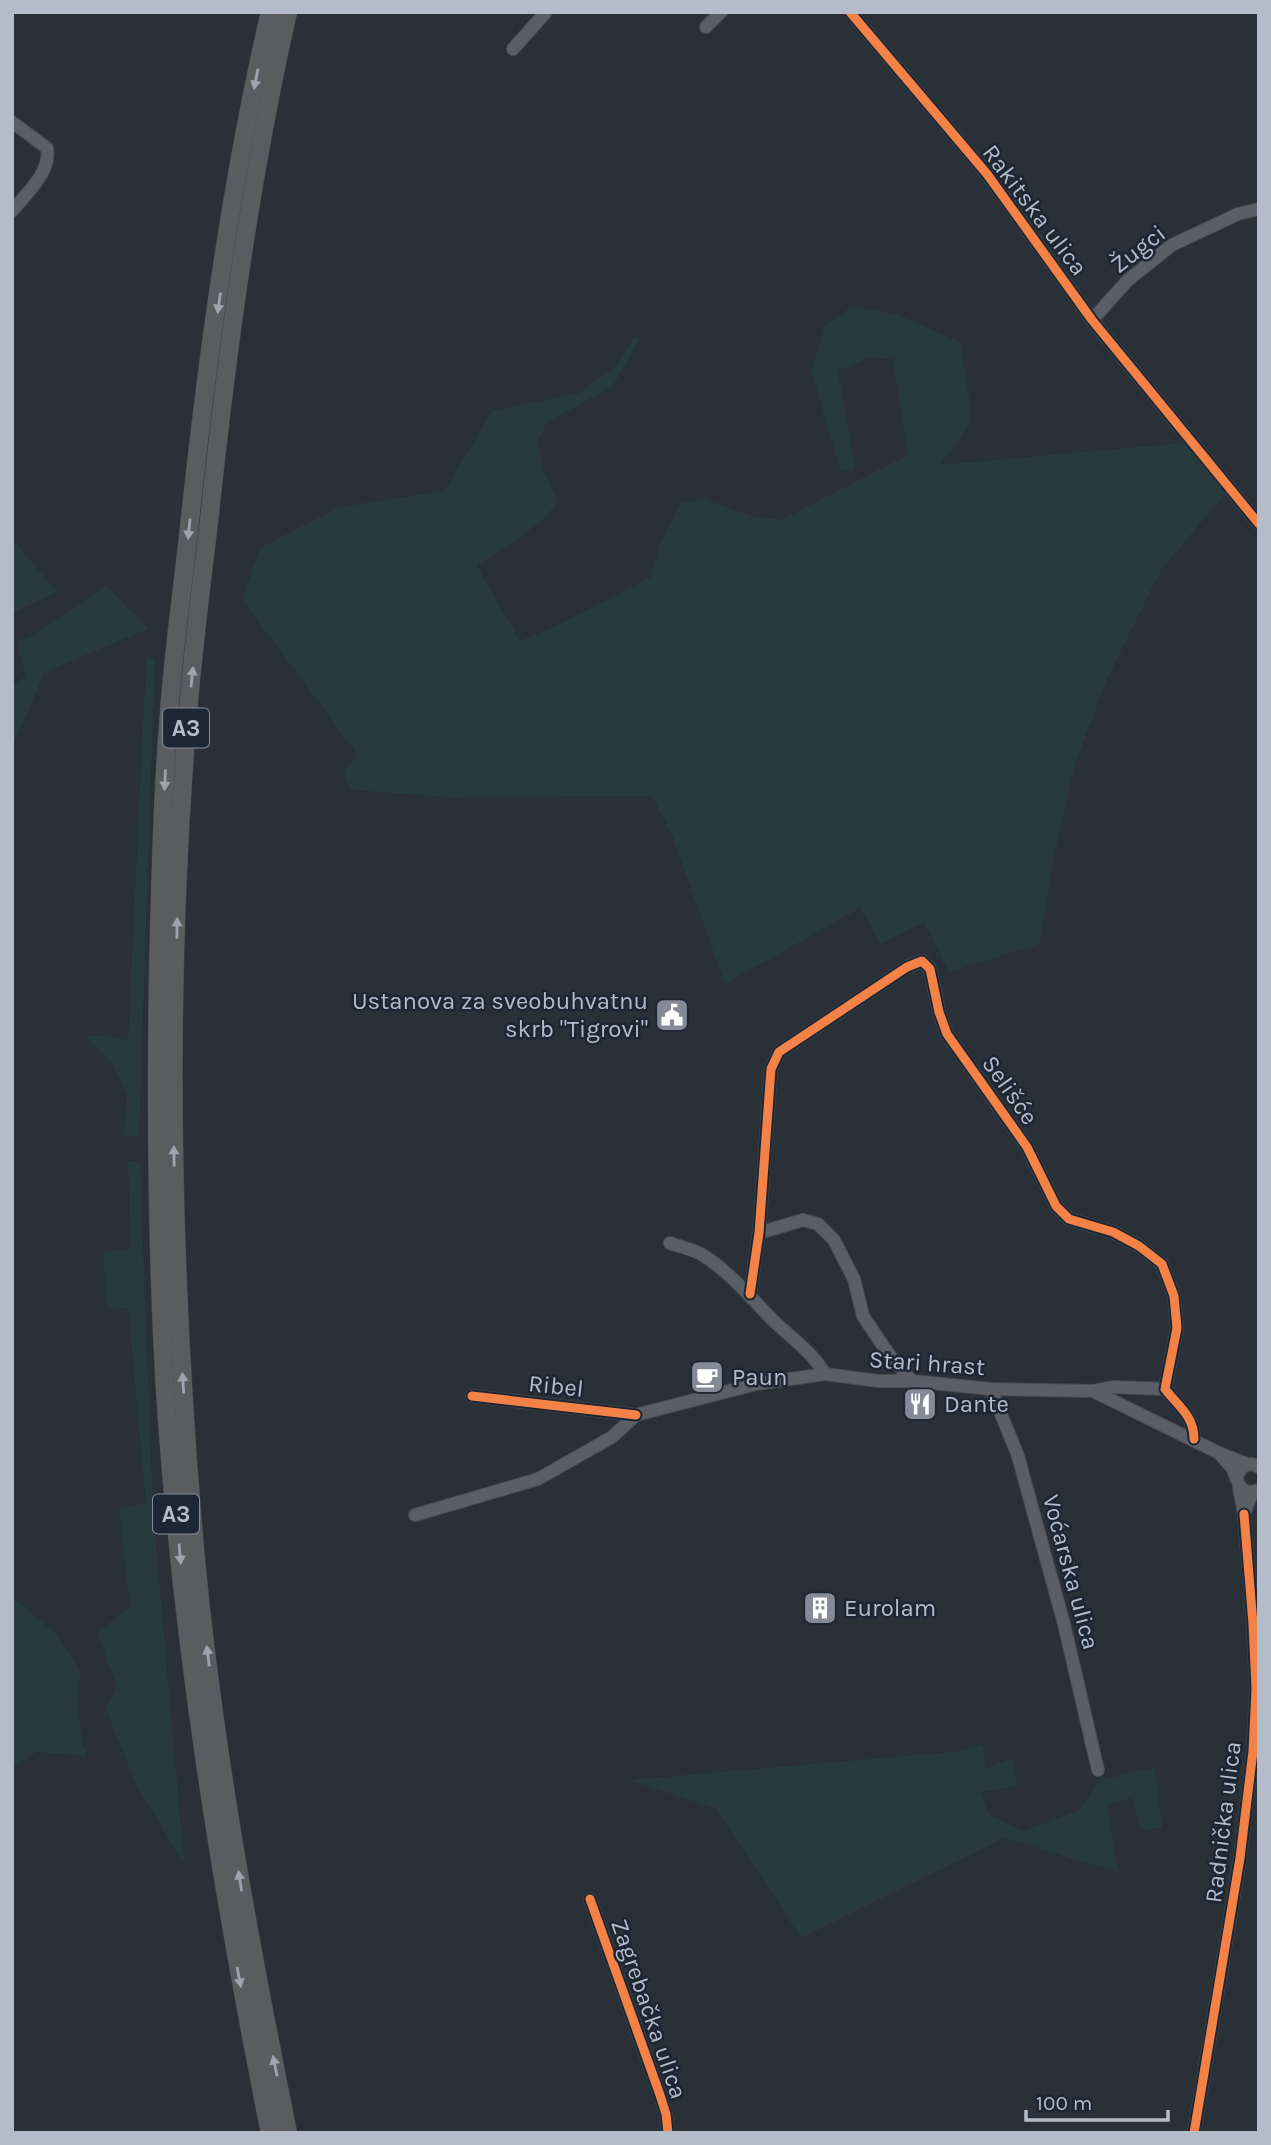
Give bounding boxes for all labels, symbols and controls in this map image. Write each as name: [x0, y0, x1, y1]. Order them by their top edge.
one-way arrow: [251, 68, 262, 90]
street label: Rakitska ulica: [977, 139, 1093, 281]
street label: Žugci: [1105, 219, 1171, 279]
one-way arrow: [213, 292, 224, 314]
one-way arrow: [183, 518, 194, 540]
one-way arrow: [186, 666, 197, 688]
road number: A3: [163, 708, 209, 748]
one-way arrow: [159, 769, 170, 791]
one-way arrow: [171, 917, 182, 939]
place label: Ustanova za sveobuhvatnu skrb "Tigrovi": [352, 987, 648, 1043]
public building icon: Ustanova za sveobuhvatnu skrb "Tigrovi": [653, 996, 691, 1034]
street label: Selišće: [976, 1050, 1044, 1130]
one-way arrow: [169, 1144, 180, 1166]
street label: Stari hrast: [868, 1345, 986, 1381]
cafe icon: Paun: [688, 1358, 726, 1396]
place label: Paun: [732, 1363, 788, 1391]
street label: Ribel: [527, 1369, 585, 1403]
one-way arrow: [177, 1372, 188, 1394]
restaurant icon: Dante: [901, 1385, 939, 1423]
place label: Dante: [944, 1390, 1009, 1418]
street label: Voćarska ulica: [1037, 1492, 1105, 1652]
road number: A3: [153, 1494, 199, 1534]
one-way arrow: [174, 1543, 185, 1565]
building icon: Eurolam: [801, 1589, 839, 1627]
place label: Eurolam: [844, 1594, 936, 1622]
one-way arrow: [203, 1645, 214, 1667]
street label: Radnička ulica: [1199, 1740, 1247, 1904]
one-way arrow: [234, 1870, 245, 1892]
street label: Zagrebačka ulica: [605, 1915, 693, 2103]
one-way arrow: [234, 1966, 245, 1988]
one-way arrow: [269, 2055, 280, 2077]
scale bar: [1026, 2078, 1168, 2122]
text: 100 m: [1036, 2091, 1093, 2115]

